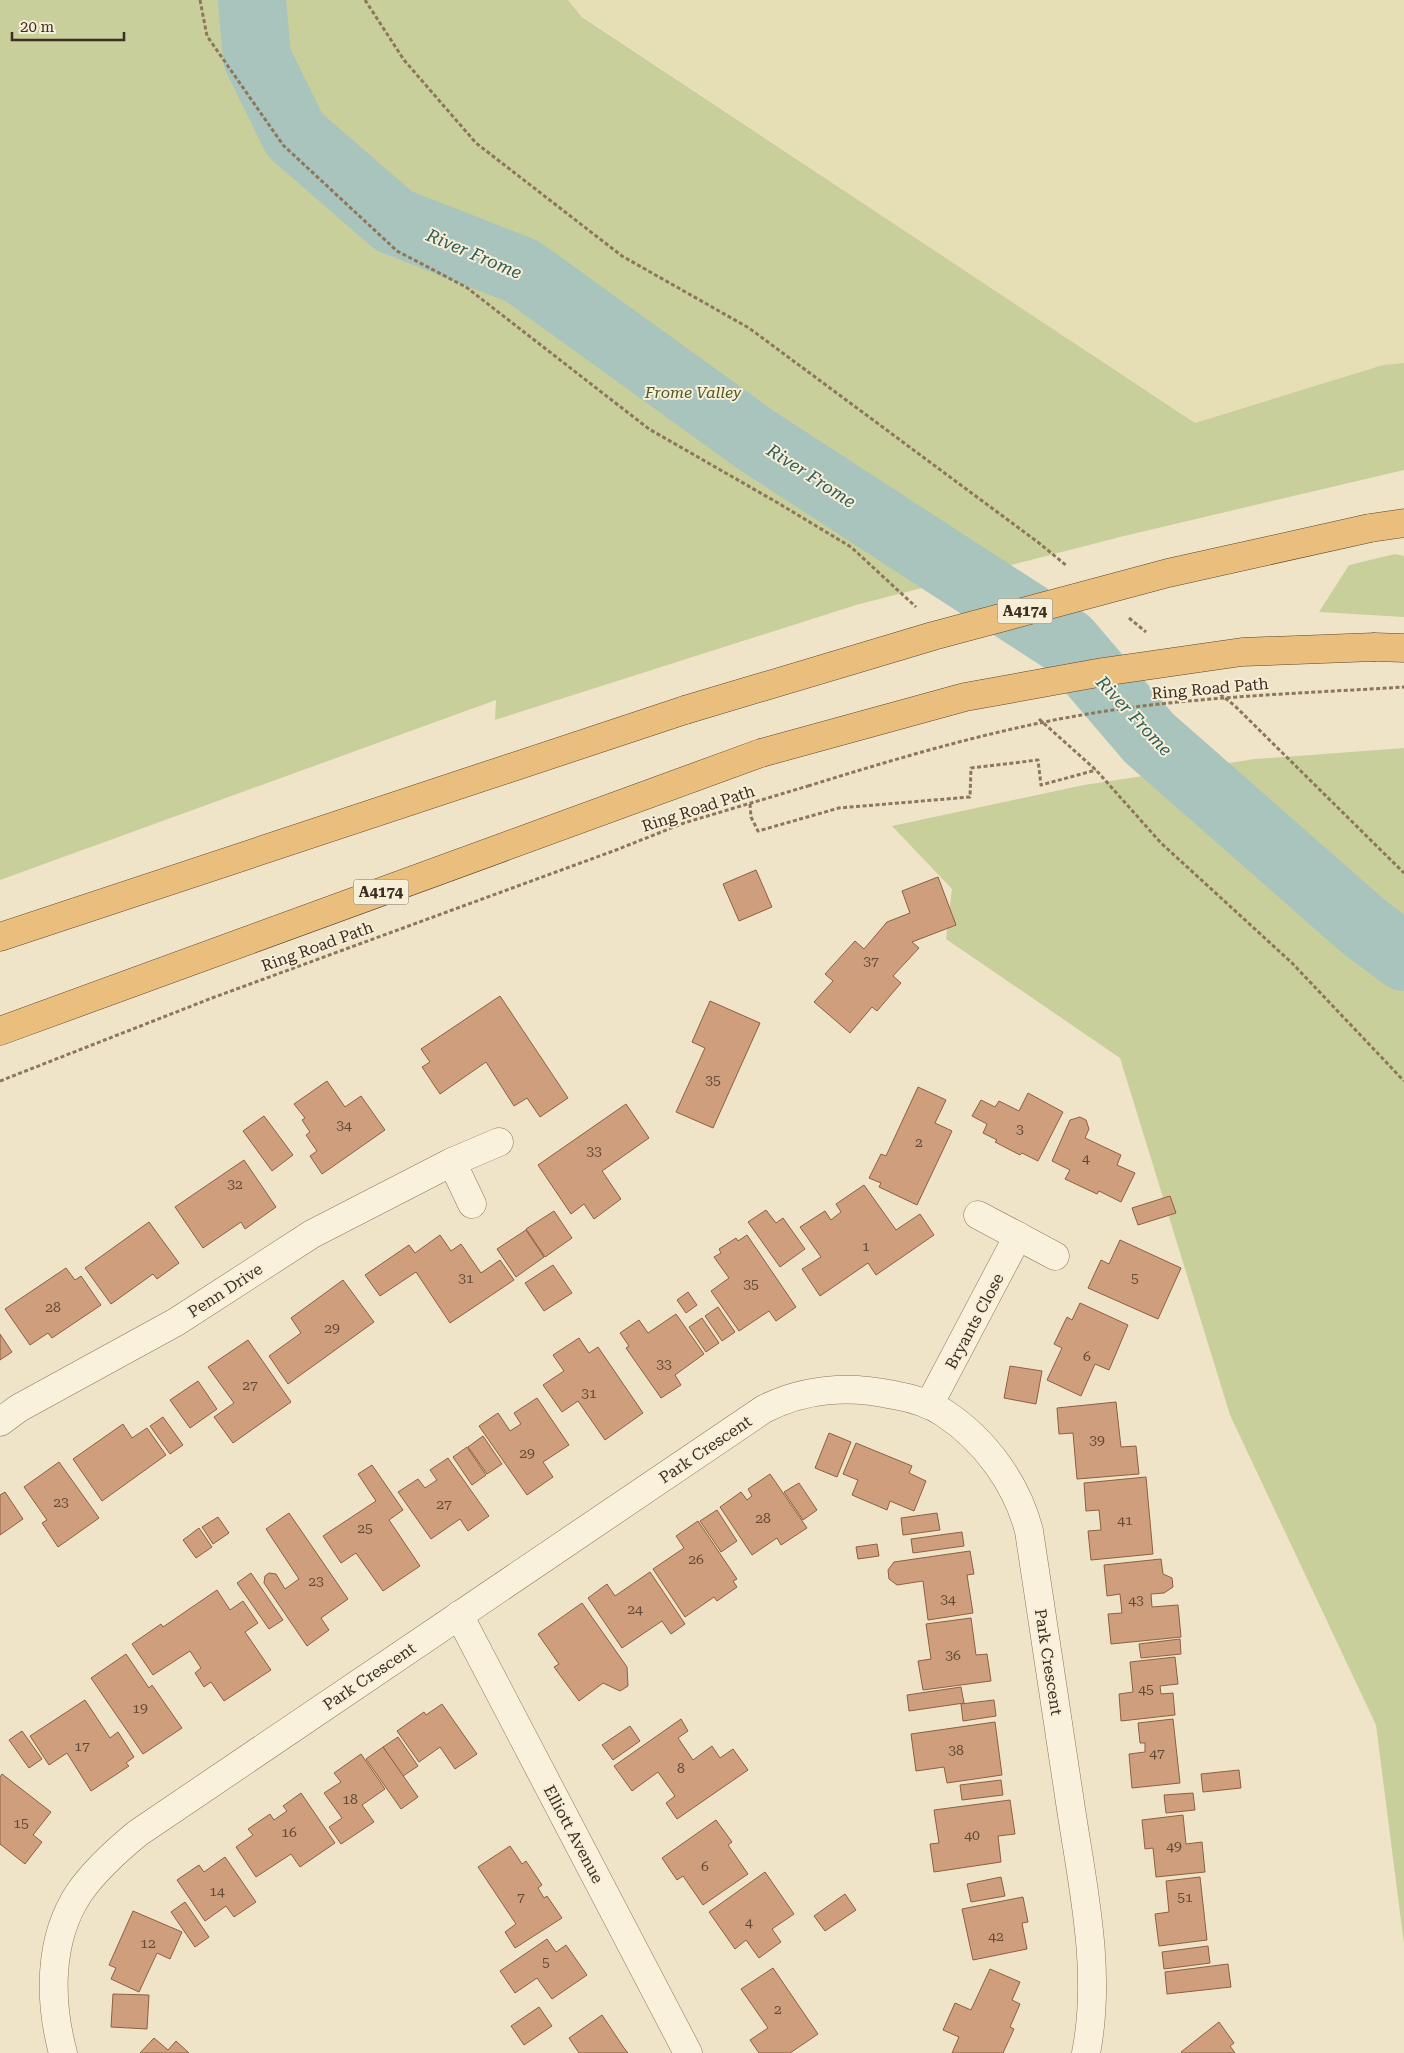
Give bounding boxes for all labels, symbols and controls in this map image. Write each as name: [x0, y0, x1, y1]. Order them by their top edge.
scale bar: [12, 10, 125, 42]
text: 20 m: [20, 18, 55, 36]
water label: River Frome: [422, 224, 525, 283]
park label: Frome Valley: [644, 383, 742, 402]
water label: River Frome: [762, 439, 860, 512]
road number: A4174: [998, 598, 1052, 624]
water label: River Frome: [1091, 671, 1177, 760]
street label: Ring Road Path: [1151, 674, 1270, 703]
street label: Ring Road Path: [639, 781, 757, 836]
road number: A4174: [354, 880, 408, 904]
street label: Ring Road Path: [259, 917, 376, 976]
house number: 37: [863, 953, 879, 969]
house number: 35: [705, 1072, 721, 1088]
house number: 34: [336, 1117, 352, 1133]
house number: 3: [1016, 1121, 1024, 1137]
house number: 2: [915, 1134, 923, 1150]
house number: 33: [586, 1143, 602, 1159]
house number: 4: [1082, 1150, 1090, 1166]
house number: 32: [227, 1176, 243, 1192]
house number: 1: [862, 1238, 870, 1254]
street label: Penn Drive: [184, 1259, 266, 1322]
house number: 31: [458, 1270, 474, 1286]
street label: Bryants Close: [941, 1270, 1008, 1372]
house number: 5: [1131, 1270, 1139, 1286]
house number: 35: [743, 1276, 759, 1292]
house number: 28: [45, 1299, 61, 1315]
house number: 29: [324, 1320, 340, 1336]
house number: 6: [1083, 1348, 1091, 1364]
house number: 33: [656, 1356, 672, 1372]
house number: 27: [242, 1377, 258, 1393]
house number: 31: [581, 1385, 597, 1401]
street label: Park Crescent: [655, 1411, 755, 1487]
house number: 39: [1089, 1432, 1105, 1448]
house number: 29: [519, 1445, 535, 1461]
house number: 23: [53, 1494, 69, 1510]
house number: 27: [436, 1496, 452, 1512]
house number: 28: [755, 1510, 771, 1526]
house number: 41: [1117, 1512, 1133, 1528]
house number: 25: [357, 1520, 373, 1536]
house number: 26: [688, 1551, 704, 1567]
house number: 23: [308, 1573, 324, 1589]
house number: 34: [940, 1591, 956, 1607]
house number: 43: [1128, 1592, 1144, 1608]
house number: 24: [627, 1601, 643, 1617]
street label: Park Crescent: [1031, 1607, 1066, 1717]
street label: Park Crescent: [319, 1638, 419, 1714]
house number: 36: [945, 1647, 961, 1663]
house number: 45: [1138, 1681, 1154, 1697]
house number: 19: [132, 1700, 148, 1716]
house number: 17: [74, 1738, 90, 1754]
house number: 38: [948, 1742, 964, 1758]
house number: 47: [1149, 1745, 1165, 1761]
house number: 8: [677, 1760, 685, 1776]
street label: Elliott Avenue: [540, 1782, 608, 1887]
house number: 18: [342, 1791, 358, 1807]
house number: 15: [13, 1815, 29, 1831]
house number: 16: [281, 1824, 297, 1840]
house number: 40: [964, 1827, 980, 1843]
house number: 49: [1166, 1838, 1182, 1854]
house number: 6: [701, 1858, 709, 1874]
house number: 14: [209, 1883, 225, 1899]
house number: 7: [517, 1889, 525, 1905]
house number: 51: [1177, 1889, 1193, 1905]
house number: 4: [745, 1914, 753, 1930]
house number: 42: [988, 1928, 1004, 1944]
house number: 12: [140, 1935, 156, 1951]
house number: 5: [542, 1954, 550, 1970]
house number: 2: [774, 2001, 782, 2017]

